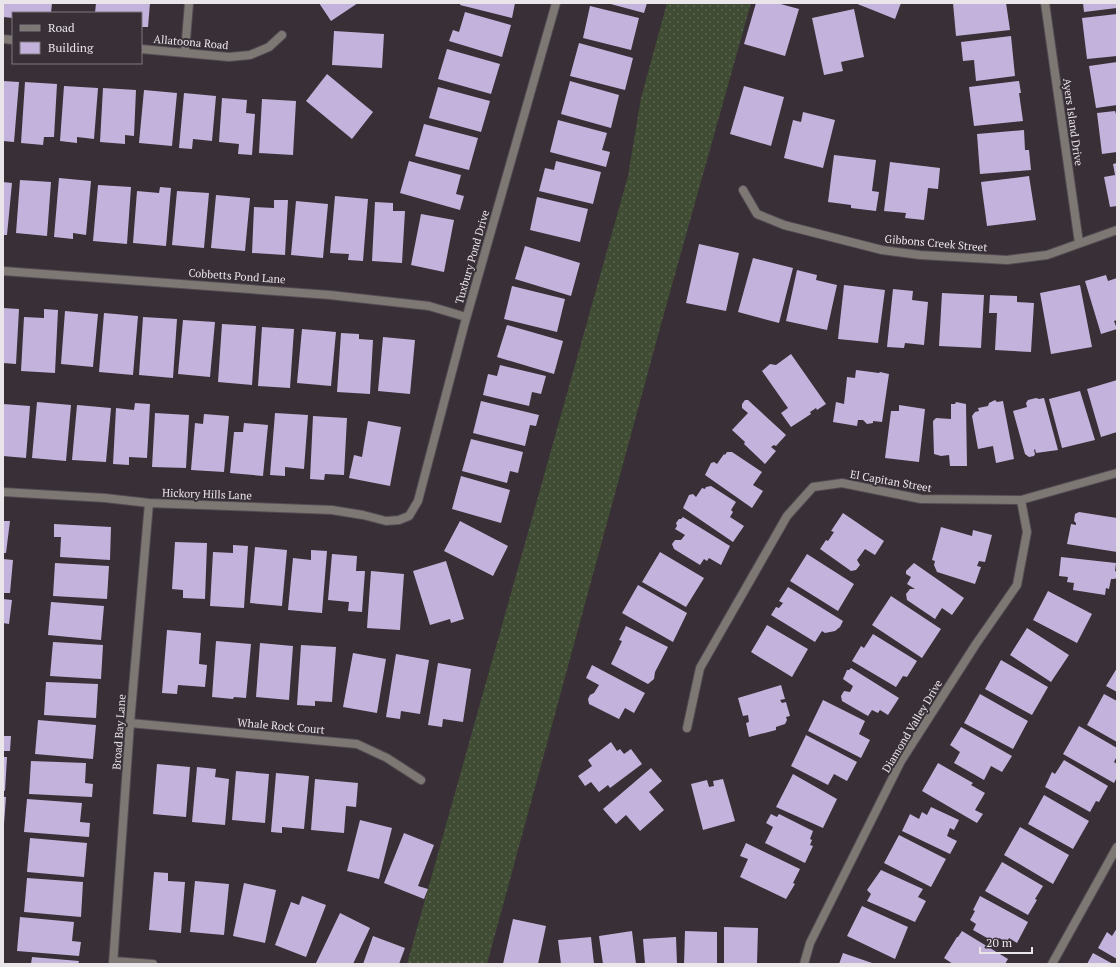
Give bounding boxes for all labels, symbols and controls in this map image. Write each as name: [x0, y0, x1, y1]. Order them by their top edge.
legend: [12, 12, 142, 64]
text: Road: [48, 20, 75, 35]
street label: Allatoona Road: [153, 32, 229, 52]
text: Building: [48, 40, 94, 55]
street label: Ayers Island Drive: [1060, 77, 1086, 167]
street label: Tuxbury Pond Drive: [452, 208, 492, 306]
street label: Gibbons Creek Street: [884, 232, 988, 254]
street label: Cobbetts Pond Lane: [188, 266, 286, 286]
street label: El Capitan Street: [849, 467, 933, 495]
street label: Hickory Hills Lane: [162, 485, 253, 503]
street label: Diamond Valley Drive: [879, 677, 945, 775]
street label: Broad Bay Lane: [109, 693, 129, 770]
street label: Whale Rock Court: [237, 715, 325, 737]
scale bar: [980, 929, 1032, 955]
text: 20 m: [986, 935, 1013, 950]

